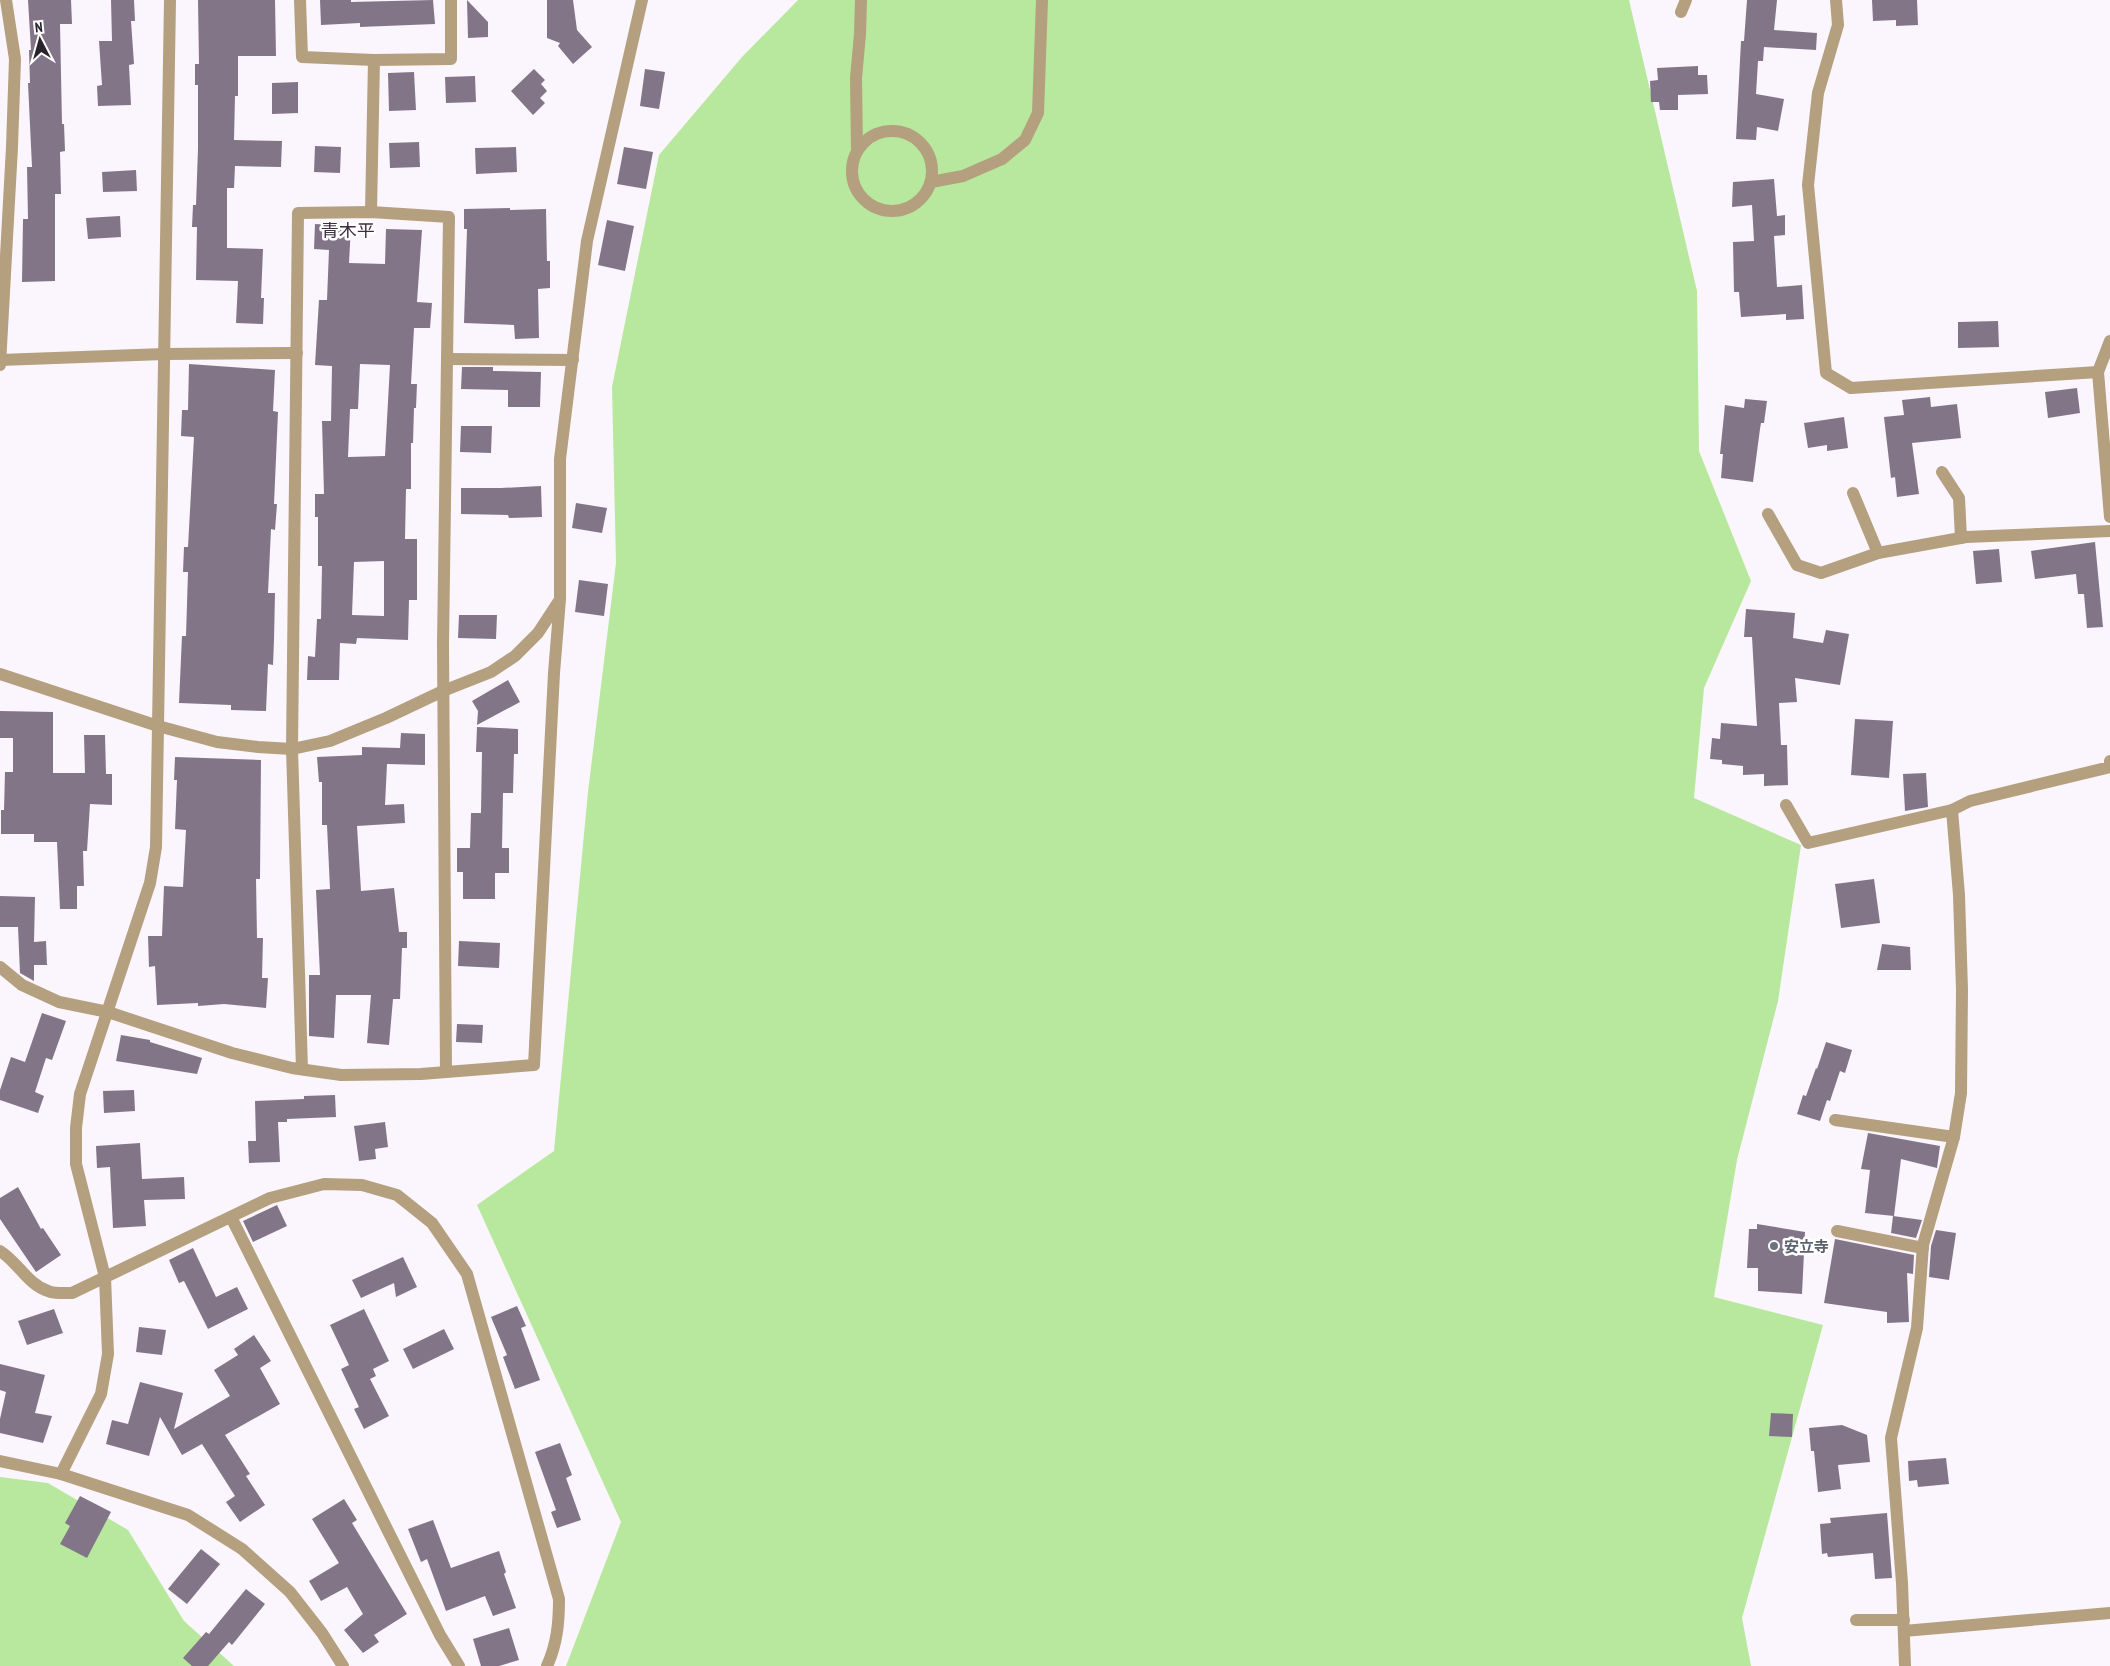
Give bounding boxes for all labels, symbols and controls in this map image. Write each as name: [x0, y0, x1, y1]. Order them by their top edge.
north arrow: [15, 15, 65, 65]
text: N: [34, 18, 43, 36]
district label: 青木平: [321, 219, 375, 242]
place label: 安立寺: [1784, 1237, 1829, 1256]
marker: 安立寺: [1768, 1240, 1780, 1252]

